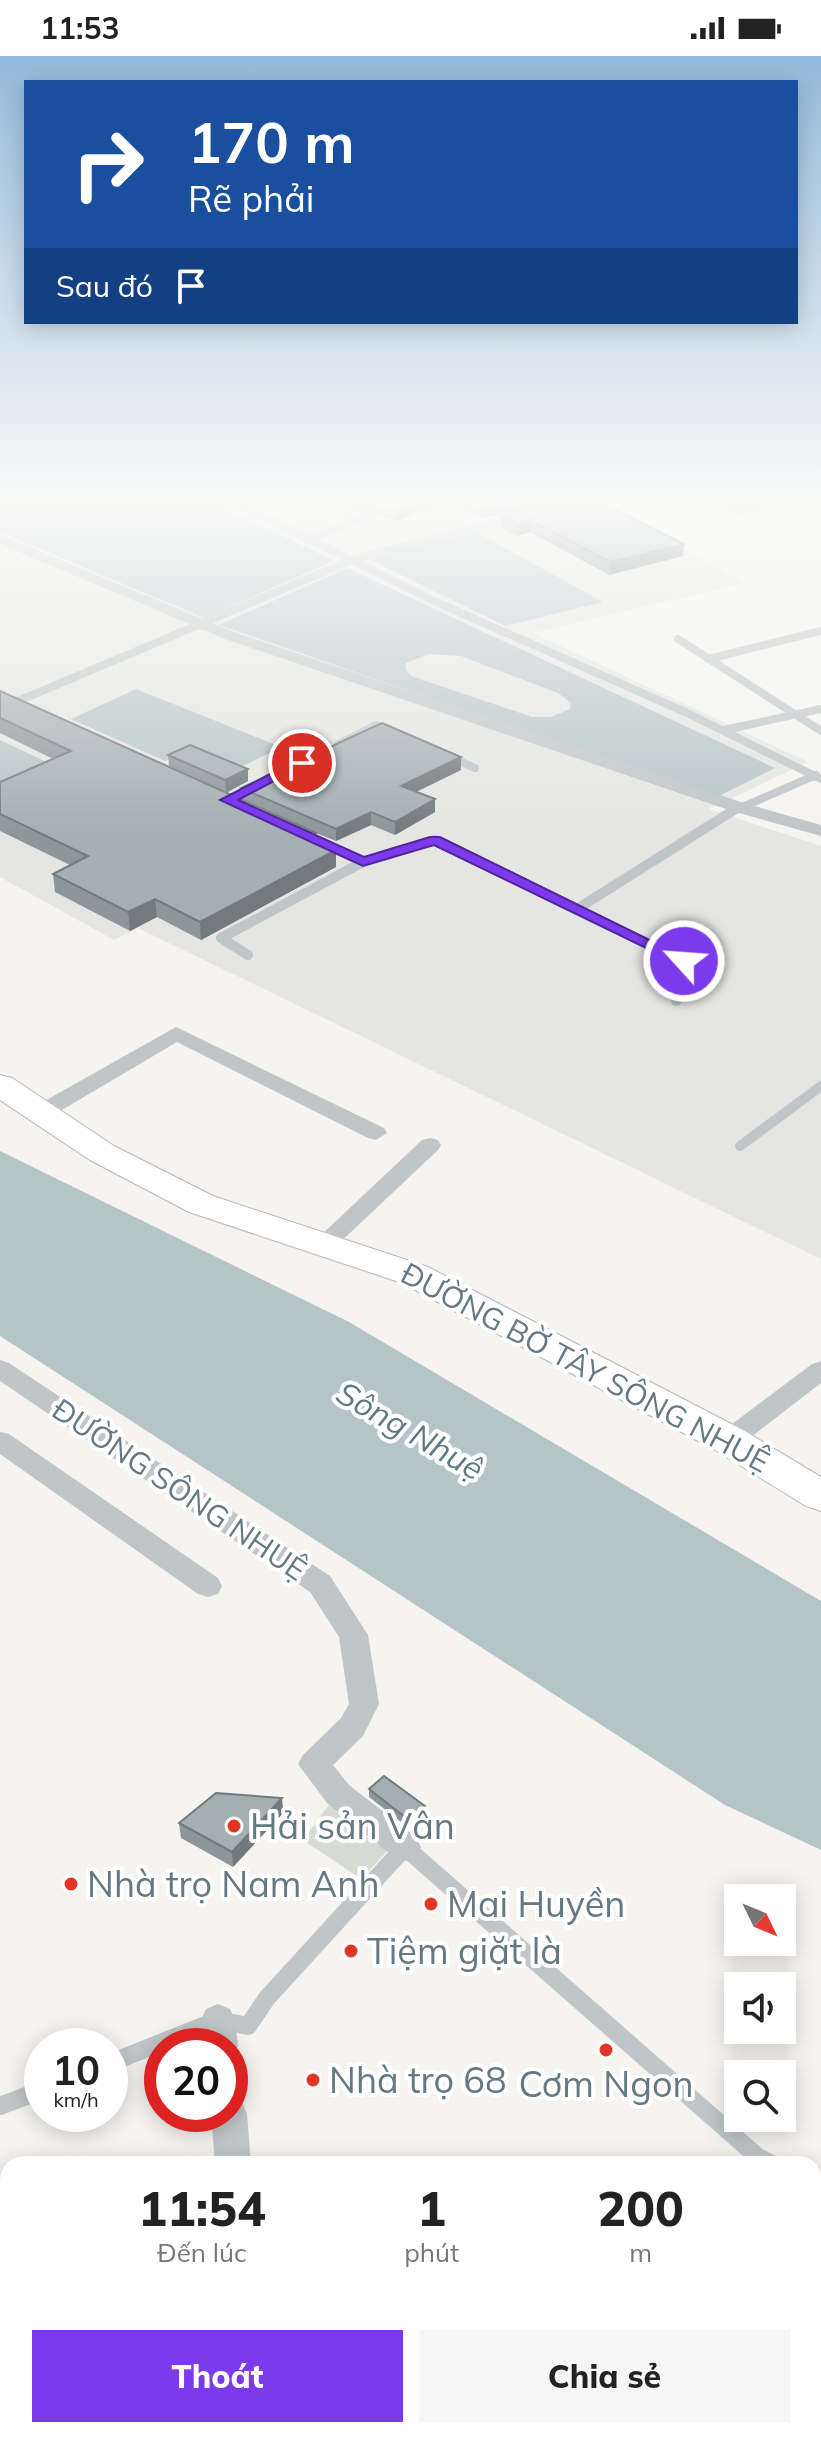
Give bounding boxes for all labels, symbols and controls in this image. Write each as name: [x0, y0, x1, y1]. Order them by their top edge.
text: 11:53: [40, 9, 119, 47]
text: 170 m: [188, 107, 355, 177]
icon: right: [56, 112, 160, 216]
text: Rẽ phải: [188, 176, 314, 221]
icon: arrive: [169, 264, 213, 308]
text: Sau đó: [56, 267, 153, 305]
pin: [268, 729, 336, 797]
icon: arrive: [280, 741, 324, 785]
position arrow: [642, 919, 726, 1003]
street label: ĐƯỜNG BỜ TÂY SÔNG NHUỆ: [395, 1254, 776, 1481]
water label: Sông Nhuệ: [330, 1372, 491, 1488]
street label: ĐƯỜNG SÔNG NHUỆ: [45, 1390, 314, 1588]
place label: Hải sản Vân: [250, 1803, 455, 1848]
marker: Hải sản Vân: [225, 1817, 243, 1835]
place label: Nhà trọ Nam Anh: [87, 1861, 380, 1906]
marker: Nhà trọ Nam Anh: [62, 1875, 80, 1893]
place label: Mai Huyền: [447, 1881, 625, 1926]
north arrow: [724, 1884, 796, 1956]
map controls: [724, 1884, 796, 2132]
marker: Mai Huyền: [422, 1895, 440, 1913]
place label: Tiệm giặt là: [367, 1928, 562, 1973]
marker: Tiệm giặt là: [342, 1942, 360, 1960]
button: sound: [724, 1972, 796, 2044]
speed limit sign: 20: [144, 2028, 248, 2132]
marker: Cơm Ngon: [597, 2041, 615, 2059]
text: 10: [52, 2045, 100, 2095]
place label: Nhà trọ 68: [329, 2057, 507, 2102]
button: search: [724, 2060, 796, 2132]
place label: Cơm Ngon: [518, 2061, 694, 2106]
marker: Nhà trọ 68: [304, 2071, 322, 2089]
text: km/h: [53, 2087, 99, 2112]
text: 11:54: [138, 2178, 266, 2238]
text: 1: [417, 2178, 446, 2238]
text: 200: [597, 2178, 684, 2238]
text: Đến lúc: [157, 2236, 247, 2269]
text: phút: [404, 2236, 459, 2269]
text: m: [629, 2236, 652, 2269]
button: Thoát: [32, 2330, 403, 2422]
button: Chia sẻ: [419, 2330, 790, 2422]

